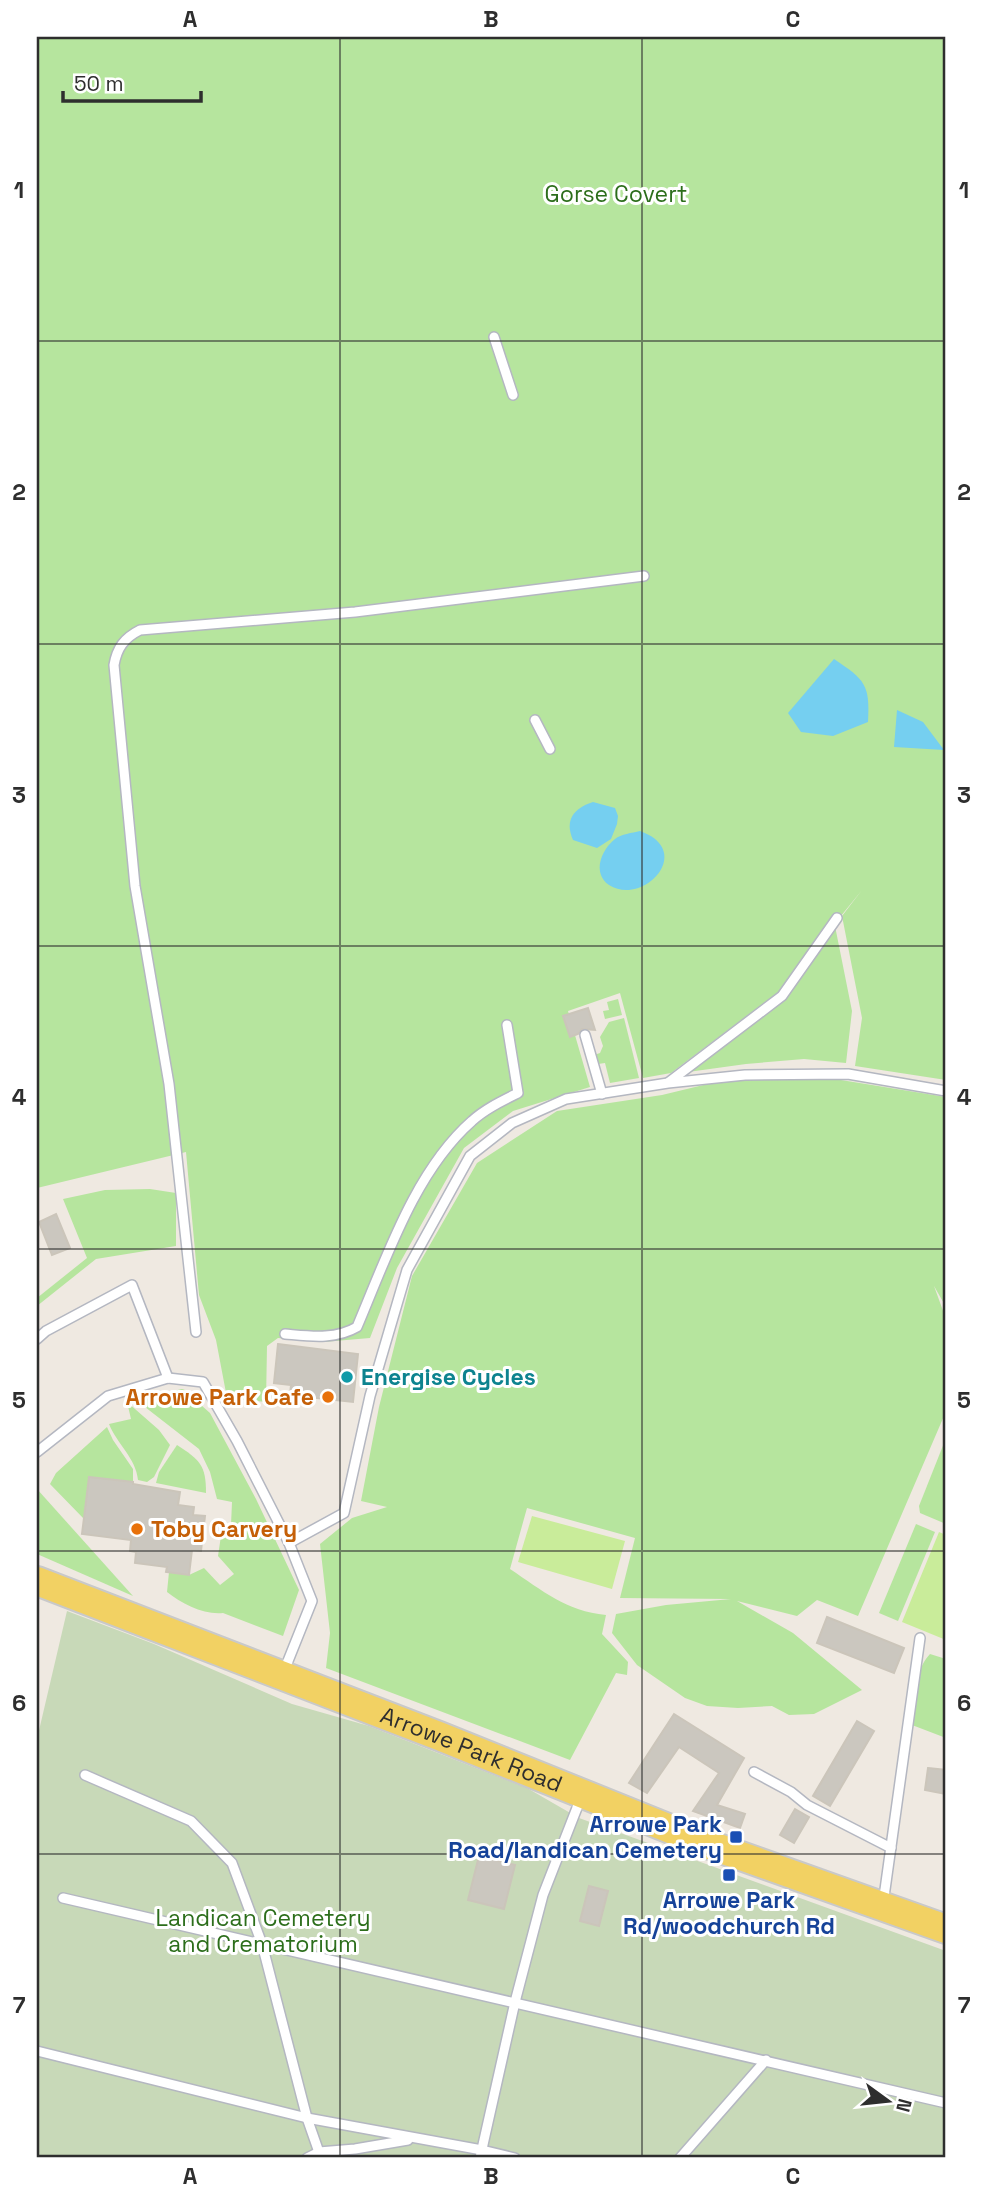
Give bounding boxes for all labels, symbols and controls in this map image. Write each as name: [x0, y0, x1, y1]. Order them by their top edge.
text: A: [183, 4, 198, 34]
text: B: [483, 4, 499, 34]
text: C: [786, 4, 800, 34]
scale bar: [63, 60, 201, 104]
text: 50 m: [74, 70, 124, 97]
text: 1: [14, 175, 24, 205]
text: 1: [959, 175, 969, 205]
park label: Gorse Covert: [545, 179, 687, 209]
text: 2: [12, 477, 26, 507]
text: 2: [957, 477, 971, 507]
text: 3: [12, 780, 26, 810]
text: 3: [957, 780, 971, 810]
text: 4: [12, 1082, 27, 1112]
text: 4: [957, 1082, 972, 1112]
place label: Energise Cycles: [361, 1362, 536, 1392]
marker: Energise Cycles: [339, 1369, 355, 1385]
place label: Arrowe Park Cafe: [125, 1382, 314, 1412]
text: 5: [12, 1385, 26, 1415]
text: 5: [957, 1385, 971, 1415]
marker: Arrowe Park Cafe: [320, 1389, 336, 1405]
place label: Toby Carvery: [151, 1514, 297, 1544]
marker: Toby Carvery: [129, 1521, 145, 1537]
text: 6: [12, 1688, 26, 1718]
text: 6: [957, 1688, 971, 1718]
street label: Arrowe Park Road: [376, 1700, 567, 1799]
place label: Arrowe Park Road/landican Cemetery: [448, 1809, 722, 1865]
marker: Arrowe Park Road/landican Cemetery: [728, 1829, 744, 1845]
marker: Arrowe Park Rd/woodchurch Rd: [721, 1867, 737, 1883]
place label: Arrowe Park Rd/woodchurch Rd: [623, 1885, 835, 1941]
park label: Landican Cemetery and Crematorium: [155, 1903, 371, 1959]
text: 7: [13, 1990, 26, 2020]
text: 7: [958, 1990, 971, 2020]
north arrow: [853, 2066, 923, 2136]
text: N: [890, 2096, 918, 2115]
text: A: [183, 2161, 198, 2191]
text: B: [483, 2161, 499, 2191]
text: C: [786, 2161, 800, 2191]

